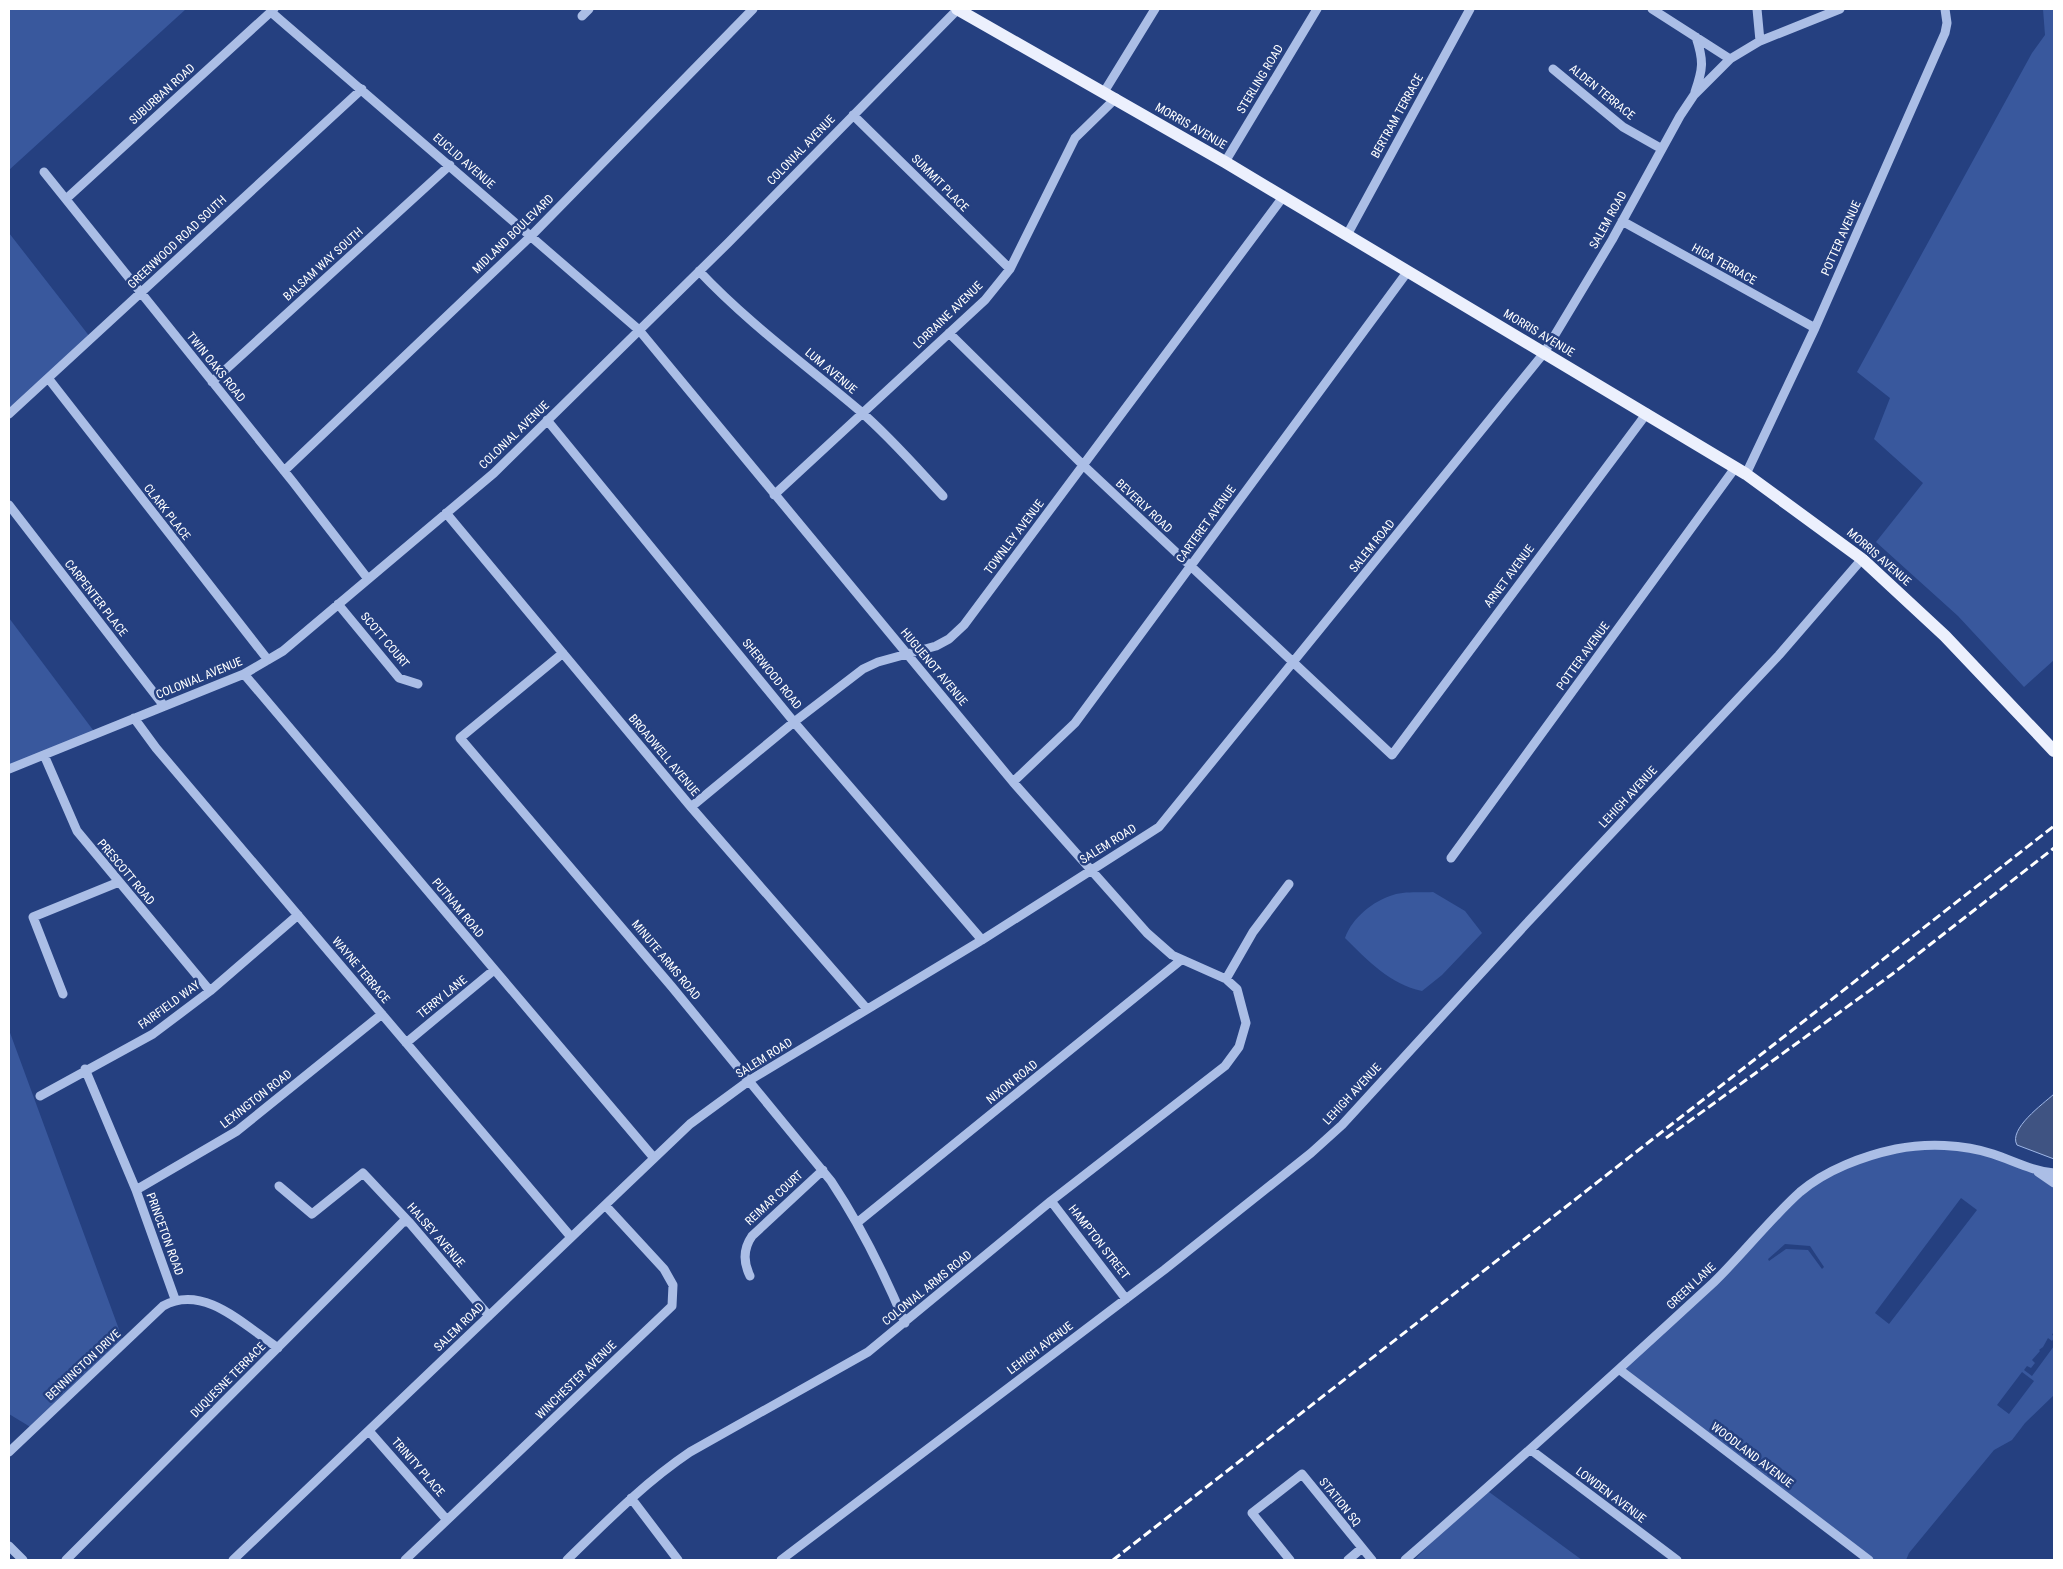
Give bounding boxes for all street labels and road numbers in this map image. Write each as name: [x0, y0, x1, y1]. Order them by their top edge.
street label: STERLING ROAD: [1234, 42, 1286, 116]
street label: SUBURBAN ROAD: [126, 61, 198, 127]
street label: ALDEN TERRACE: [1567, 61, 1638, 123]
street label: BERTRAM TERRACE: [1368, 71, 1426, 161]
street label: MORRIS AVENUE: [1153, 100, 1229, 152]
street label: COLONIAL AVENUE: [764, 112, 838, 188]
street label: EUCLID AVENUE: [430, 130, 498, 192]
street label: SUMMIT PLACE: [909, 152, 971, 214]
street label: SALEM ROAD: [1586, 189, 1630, 251]
street label: MIDLAND BOULEVARD: [470, 192, 557, 276]
street label: GREENWOOD ROAD SOUTH: [125, 193, 229, 291]
street label: POTTER AVENUE: [1818, 198, 1864, 278]
street label: BALSAM WAY SOUTH: [280, 225, 366, 303]
street label: HIGA TERRACE: [1689, 241, 1759, 287]
street label: LORRAINE AVENUE: [911, 278, 985, 352]
street label: MORRIS AVENUE: [1501, 306, 1577, 360]
street label: TWIN OAKS ROAD: [184, 329, 248, 405]
street label: LUM AVENUE: [802, 345, 860, 397]
street label: COLONIAL AVENUE: [476, 398, 552, 472]
street label: BEVERLY ROAD: [1113, 476, 1175, 536]
street label: CLARK PLACE: [141, 481, 193, 543]
street label: CARTERET AVENUE: [1173, 483, 1239, 565]
street label: TOWNLEY AVENUE: [981, 497, 1047, 577]
street label: SALEM ROAD: [1346, 517, 1398, 575]
street label: MORRIS AVENUE: [1844, 525, 1914, 589]
street label: ARNET AVENUE: [1481, 542, 1537, 610]
street label: CARPENTER PLACE: [62, 557, 130, 639]
street label: SCOTT COURT: [358, 609, 412, 671]
street label: POTTER AVENUE: [1554, 619, 1612, 693]
street label: HUGUENOT AVENUE: [898, 626, 970, 708]
street label: SHERWOOD ROAD: [739, 636, 805, 712]
street label: COLONIAL AVENUE: [154, 654, 244, 702]
street label: BROADWELL AVENUE: [626, 711, 702, 799]
street label: LEHIGH AVENUE: [1596, 763, 1660, 831]
street label: SALEM ROAD: [1077, 821, 1139, 867]
street label: PRESCOTT ROAD: [94, 836, 158, 908]
street label: PUTNAM ROAD: [429, 875, 487, 941]
street label: MINUTE ARMS ROAD: [629, 917, 704, 1003]
street label: WAYNE TERRACE: [329, 934, 393, 1006]
street label: TERRY LANE: [414, 973, 470, 1021]
street label: FAIRFIELD WAY: [135, 978, 203, 1032]
street label: SALEM ROAD: [733, 1035, 795, 1081]
street label: NIXON ROAD: [984, 1057, 1040, 1107]
street label: LEHIGH AVENUE: [1320, 1060, 1384, 1128]
street label: LEXINGTON ROAD: [218, 1067, 295, 1131]
street label: REIMAR COURT: [742, 1168, 806, 1228]
street label: PRINCETON ROAD: [144, 1191, 187, 1277]
street label: HALSEY AVENUE: [404, 1200, 468, 1270]
street label: HAMPTON STREET: [1066, 1202, 1132, 1282]
street label: COLONIAL ARMS ROAD: [879, 1248, 975, 1328]
street label: GREEN LANE: [1664, 1260, 1718, 1312]
street label: SALEM ROAD: [431, 1300, 487, 1354]
street label: LEHIGH AVENUE: [1004, 1319, 1076, 1377]
street label: BENNINGTON DRIVE: [43, 1327, 123, 1403]
street label: WINCHESTER AVENUE: [533, 1338, 619, 1422]
street label: DUQUESNE TERRACE: [188, 1340, 268, 1420]
street label: WOODLAND AVENUE: [1708, 1419, 1796, 1491]
street label: TRINITY PLACE: [389, 1435, 447, 1499]
street label: LOWDEN AVENUE: [1573, 1464, 1649, 1526]
street label: STATION SQ: [1316, 1475, 1364, 1529]

